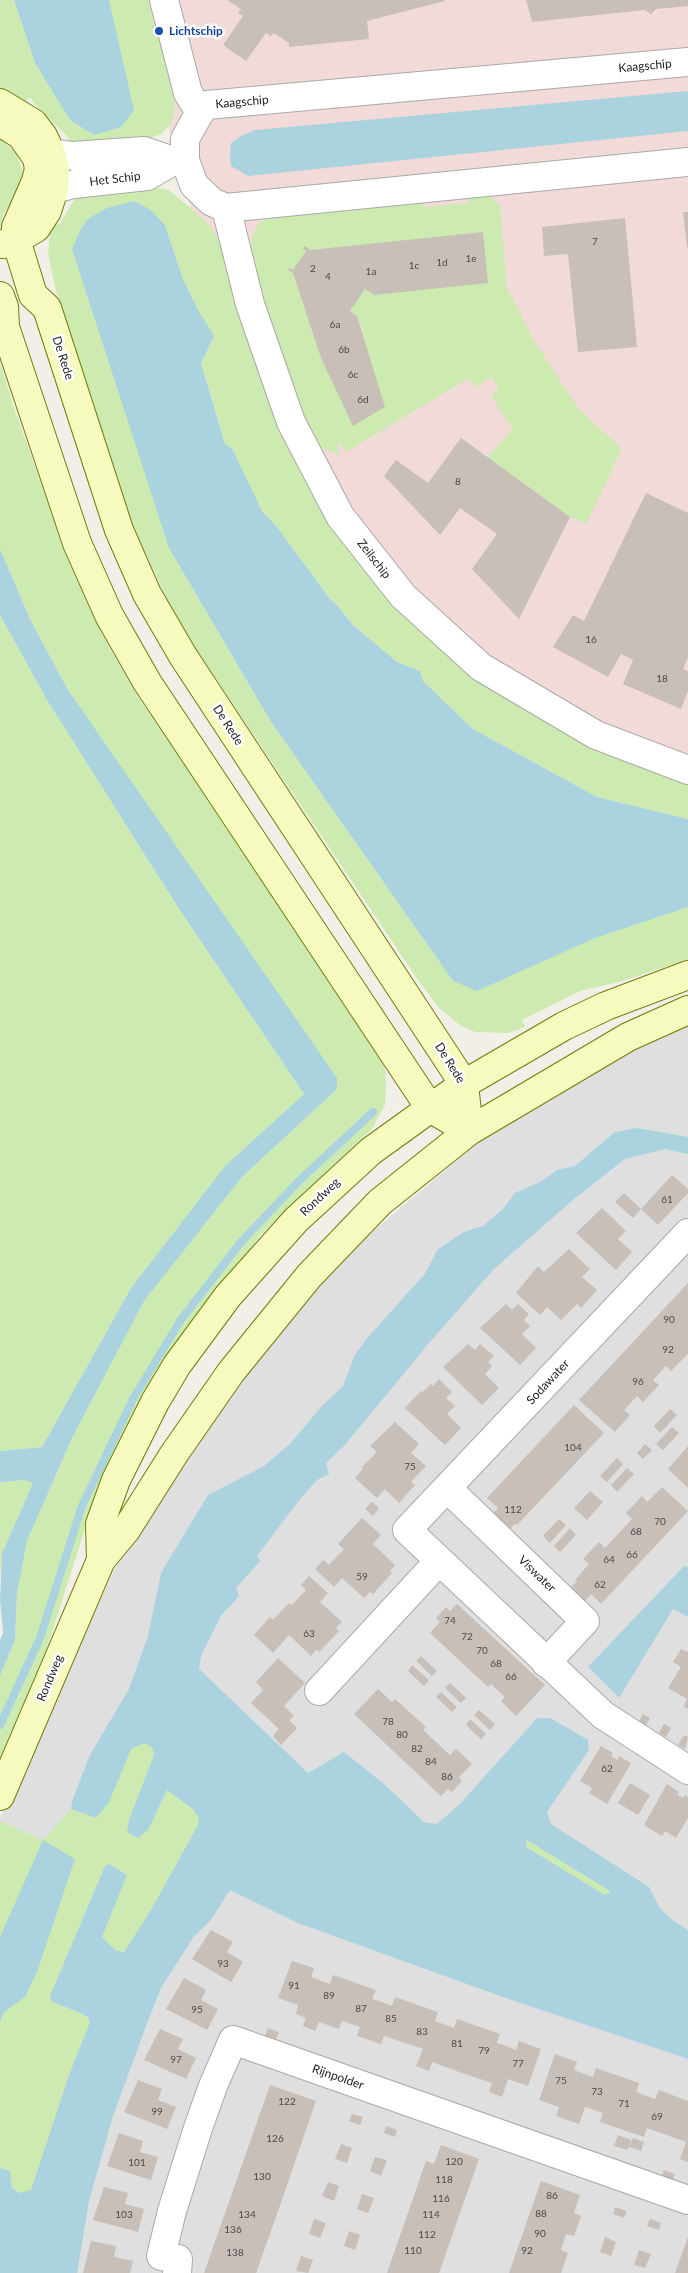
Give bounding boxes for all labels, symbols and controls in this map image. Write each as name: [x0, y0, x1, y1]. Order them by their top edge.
place label: Lichtschip: [169, 24, 223, 38]
marker: Lichtschip: [153, 25, 165, 37]
street label: Kaagschip: [618, 57, 672, 75]
street label: Kaagschip: [215, 93, 269, 111]
street label: Het Schip: [89, 169, 141, 189]
house number: 7: [592, 236, 598, 248]
house number: 1e: [465, 253, 477, 265]
house number: 1d: [436, 257, 448, 269]
house number: 1c: [409, 260, 419, 272]
house number: 2: [310, 263, 316, 275]
house number: 1a: [366, 266, 376, 278]
house number: 4: [325, 271, 331, 283]
house number: 6a: [330, 319, 340, 331]
street label: De Rede: [49, 334, 77, 382]
house number: 6b: [338, 344, 350, 356]
house number: 6c: [348, 369, 358, 381]
house number: 6d: [357, 394, 369, 406]
house number: 8: [455, 476, 461, 488]
street label: Zeilschip: [354, 536, 394, 582]
house number: 16: [585, 634, 597, 646]
house number: 18: [656, 673, 668, 685]
street label: De Rede: [210, 702, 246, 748]
street label: De Rede: [432, 1040, 468, 1086]
street label: Rondweg: [297, 1175, 343, 1219]
house number: 61: [661, 1194, 673, 1206]
house number: 90: [663, 1314, 675, 1326]
house number: 92: [662, 1344, 674, 1356]
street label: Sodawater: [524, 1357, 572, 1407]
house number: 96: [632, 1376, 644, 1388]
house number: 104: [564, 1442, 582, 1454]
house number: 75: [404, 1461, 416, 1473]
house number: 112: [504, 1504, 522, 1516]
house number: 70: [654, 1516, 666, 1528]
house number: 68: [630, 1526, 642, 1538]
house number: 66: [626, 1549, 638, 1561]
street label: Viswater: [515, 1553, 559, 1595]
house number: 64: [603, 1554, 615, 1566]
house number: 59: [356, 1571, 368, 1583]
house number: 62: [594, 1579, 606, 1591]
house number: 74: [444, 1615, 456, 1627]
house number: 63: [303, 1628, 315, 1640]
house number: 72: [461, 1631, 473, 1643]
house number: 70: [476, 1645, 488, 1657]
street label: Rondweg: [34, 1653, 66, 1703]
house number: 68: [490, 1658, 502, 1670]
house number: 66: [505, 1671, 517, 1683]
house number: 78: [382, 1716, 394, 1728]
house number: 80: [396, 1729, 408, 1741]
house number: 82: [411, 1743, 423, 1755]
house number: 84: [425, 1756, 437, 1768]
house number: 62: [601, 1763, 613, 1775]
house number: 86: [441, 1771, 453, 1783]
house number: 93: [217, 1958, 229, 1970]
house number: 91: [288, 1980, 300, 1992]
house number: 89: [323, 1990, 335, 2002]
house number: 87: [355, 2003, 367, 2015]
house number: 95: [191, 2004, 203, 2016]
house number: 85: [385, 2013, 397, 2025]
house number: 83: [416, 2026, 428, 2038]
house number: 81: [451, 2038, 463, 2050]
house number: 79: [478, 2045, 490, 2057]
house number: 97: [170, 2054, 182, 2066]
house number: 77: [512, 2058, 524, 2070]
street label: Rijnpolder: [310, 2061, 366, 2093]
house number: 75: [555, 2075, 567, 2087]
house number: 73: [591, 2086, 603, 2098]
house number: 122: [278, 2096, 296, 2108]
house number: 71: [618, 2098, 630, 2110]
house number: 99: [151, 2106, 163, 2118]
house number: 69: [651, 2111, 663, 2123]
house number: 126: [266, 2133, 284, 2145]
house number: 120: [445, 2156, 463, 2168]
house number: 101: [128, 2157, 146, 2169]
house number: 130: [253, 2171, 271, 2183]
house number: 118: [435, 2174, 453, 2186]
house number: 86: [546, 2190, 558, 2202]
house number: 116: [432, 2193, 450, 2205]
house number: 88: [535, 2208, 547, 2220]
house number: 103: [115, 2209, 133, 2221]
house number: 134: [238, 2209, 256, 2221]
house number: 114: [422, 2209, 440, 2221]
house number: 136: [224, 2224, 242, 2236]
house number: 90: [534, 2228, 546, 2240]
house number: 112: [418, 2229, 436, 2241]
house number: 110: [404, 2245, 422, 2257]
house number: 92: [521, 2245, 533, 2257]
house number: 138: [226, 2247, 244, 2259]

